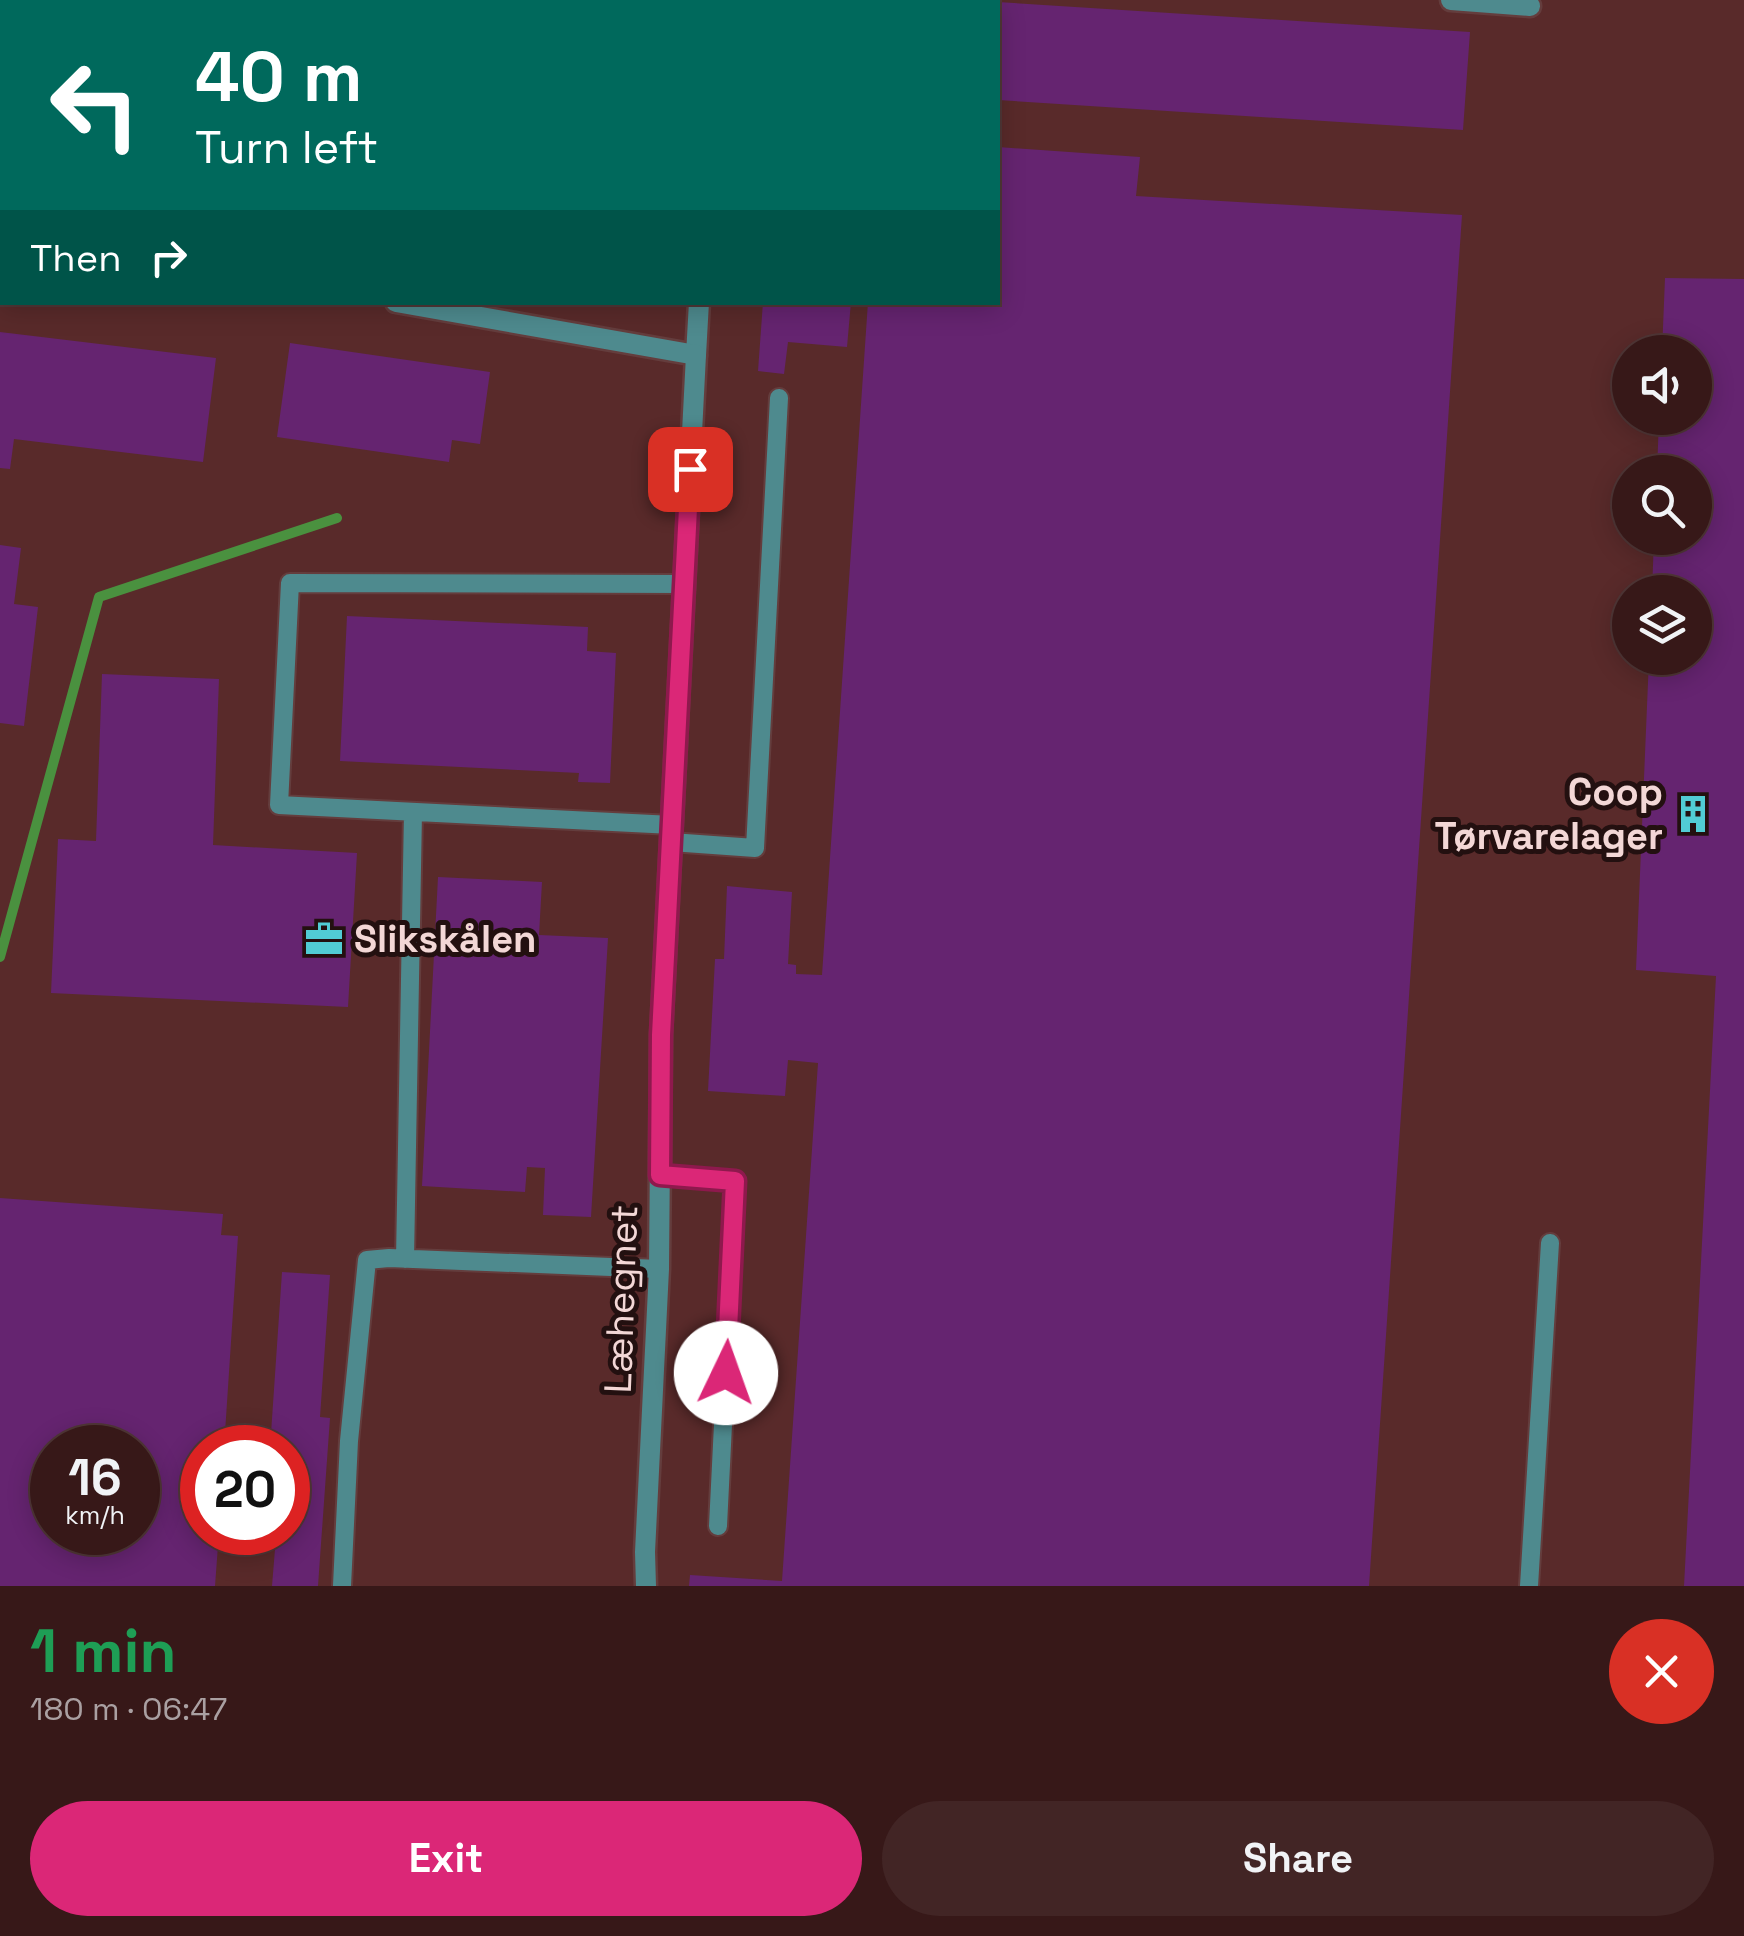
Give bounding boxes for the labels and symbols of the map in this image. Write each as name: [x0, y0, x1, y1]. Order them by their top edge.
pin: [648, 427, 733, 512]
place label: Coop Tørvarelager: [1434, 768, 1663, 860]
building icon: Coop Tørvarelager: [1672, 793, 1714, 835]
place label: Slikskålen: [354, 915, 537, 963]
office icon: Slikskålen: [303, 918, 345, 960]
street label: Læhegnet: [594, 1204, 648, 1394]
position arrow: [674, 1321, 778, 1425]
speed limit sign: 20: [180, 1425, 310, 1555]

